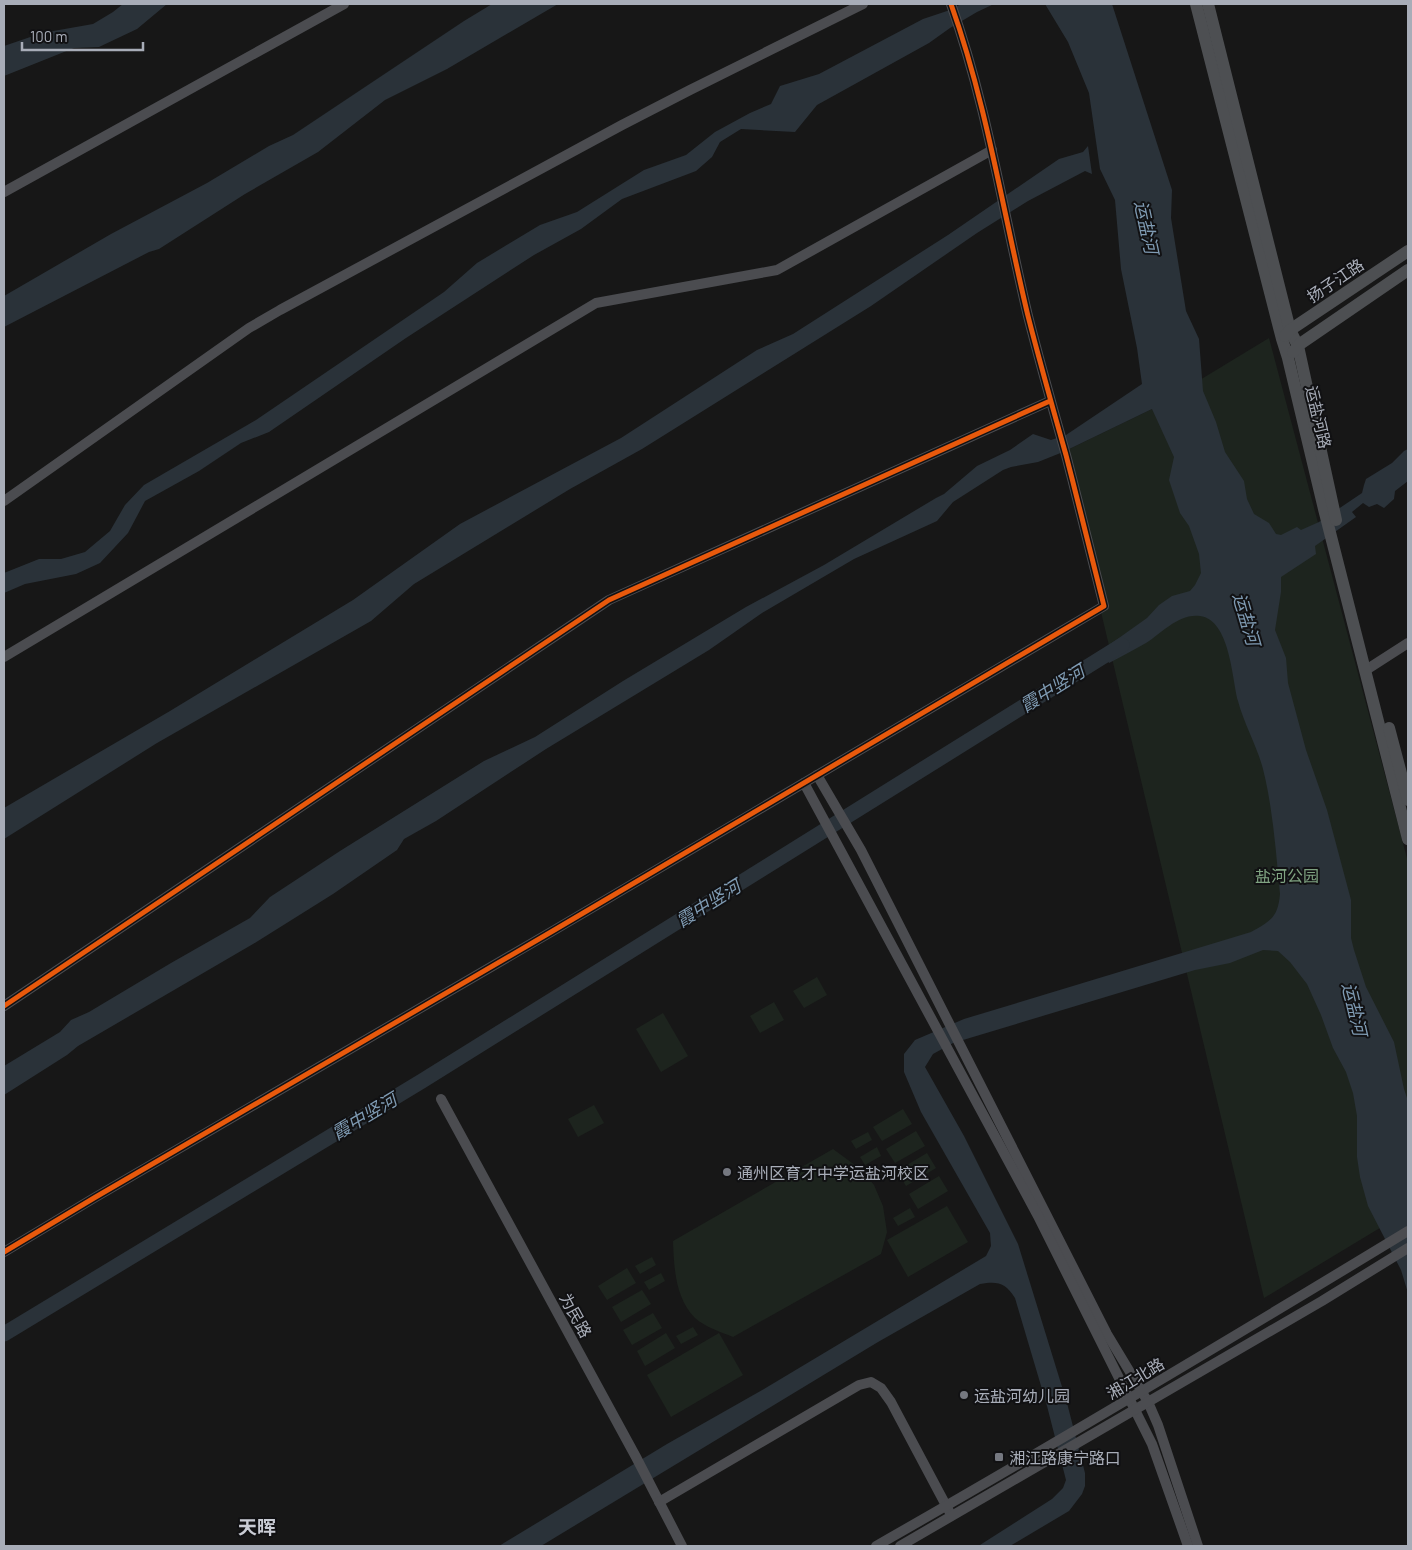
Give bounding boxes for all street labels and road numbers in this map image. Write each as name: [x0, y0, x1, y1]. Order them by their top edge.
street label: 扬子江路: [1303, 254, 1367, 306]
street label: 运盐河路: [1303, 384, 1335, 450]
street label: 为民路: [556, 1289, 596, 1341]
street label: 湘江北路: [1103, 1353, 1167, 1403]

